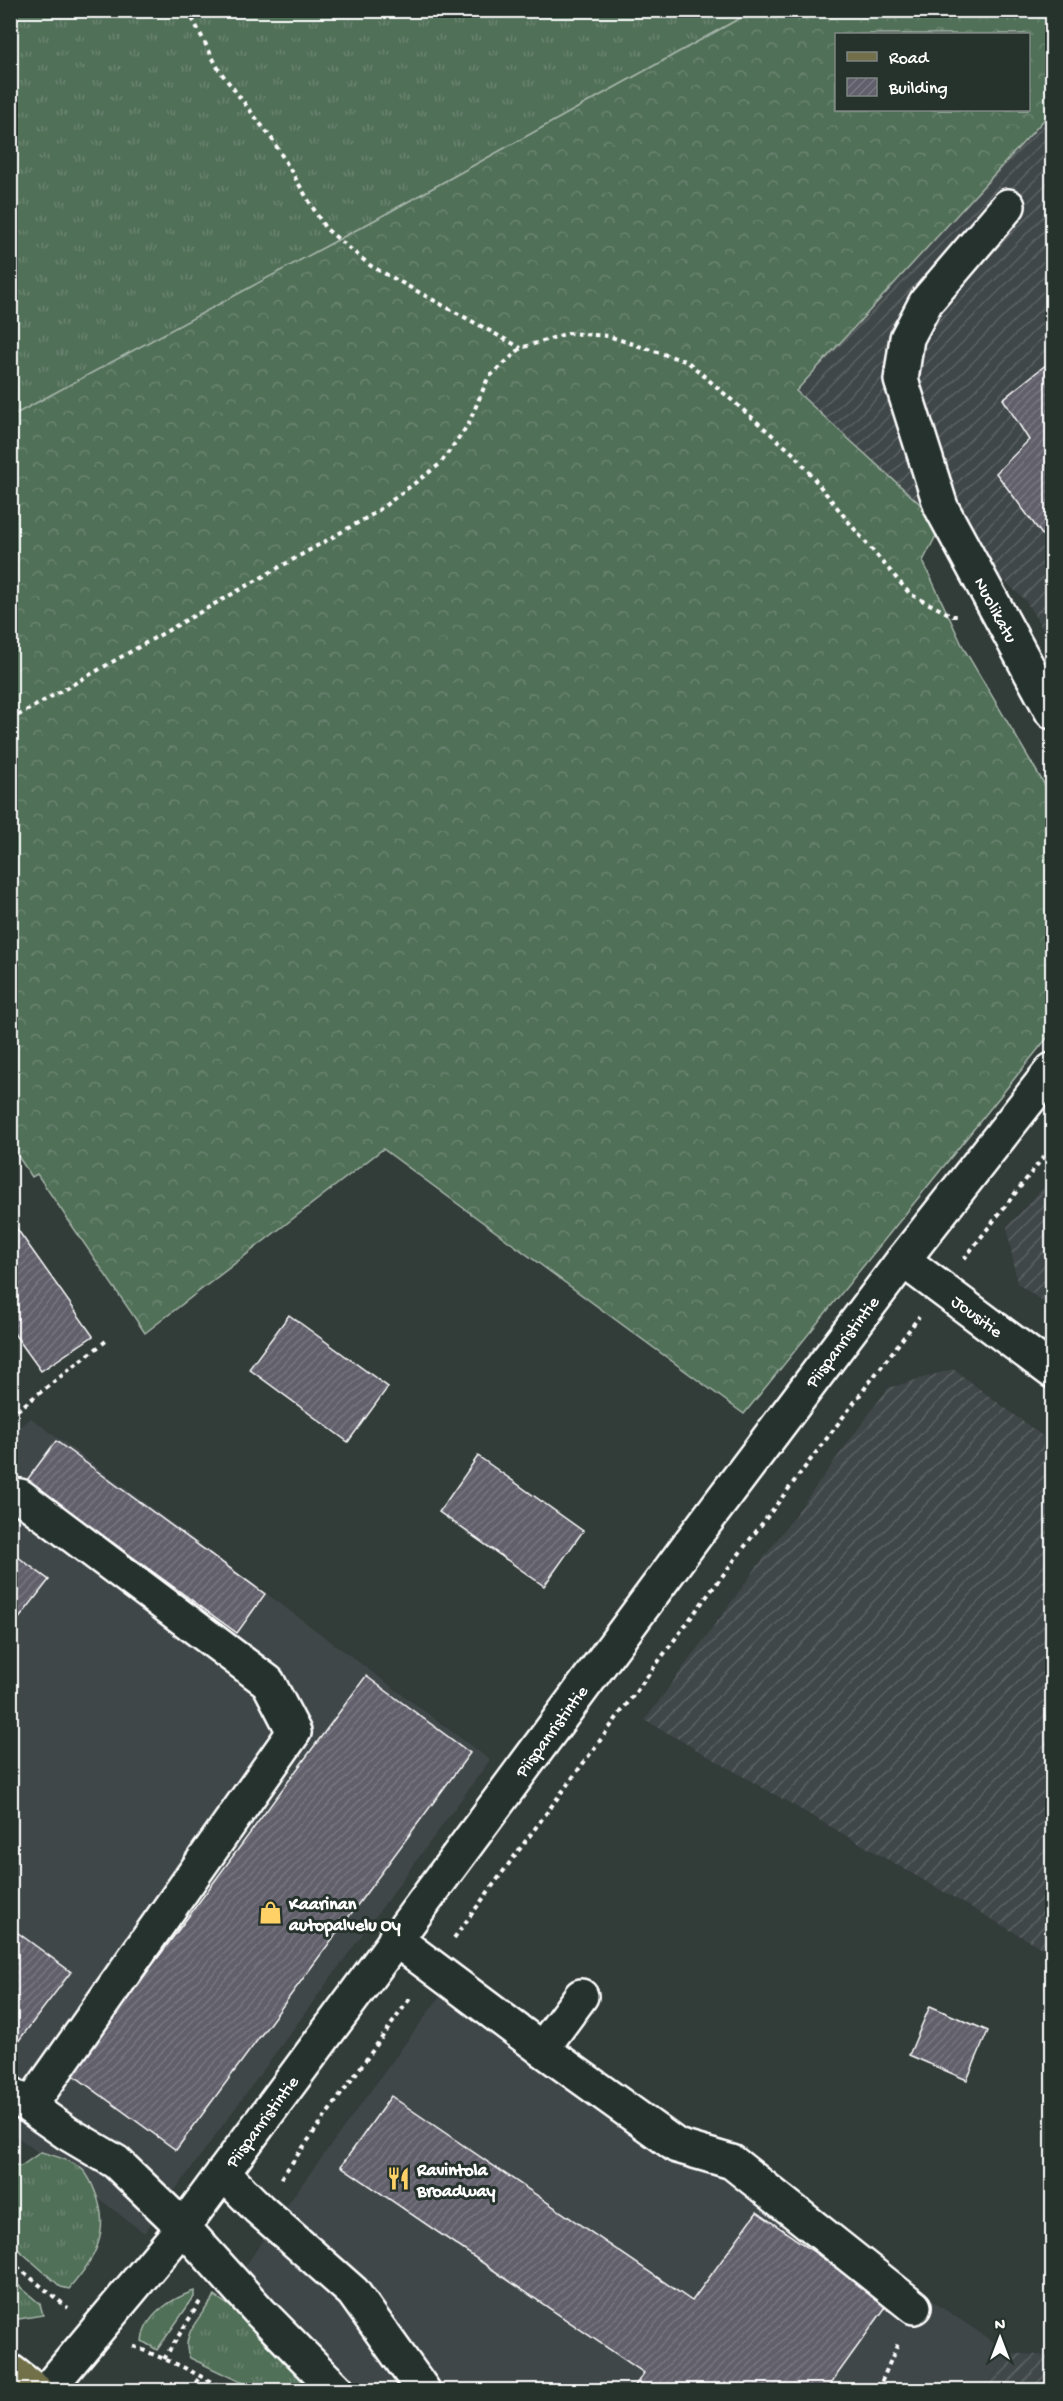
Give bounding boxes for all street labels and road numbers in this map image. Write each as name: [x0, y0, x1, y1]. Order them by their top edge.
street label: Nuolikatu: [968, 574, 1021, 647]
street label: Piispanristintie: [802, 1292, 885, 1394]
street label: Jousitie: [946, 1292, 1006, 1344]
street label: Piispanristintie: [511, 1682, 594, 1783]
street label: Piispanristintie: [222, 2072, 305, 2174]

